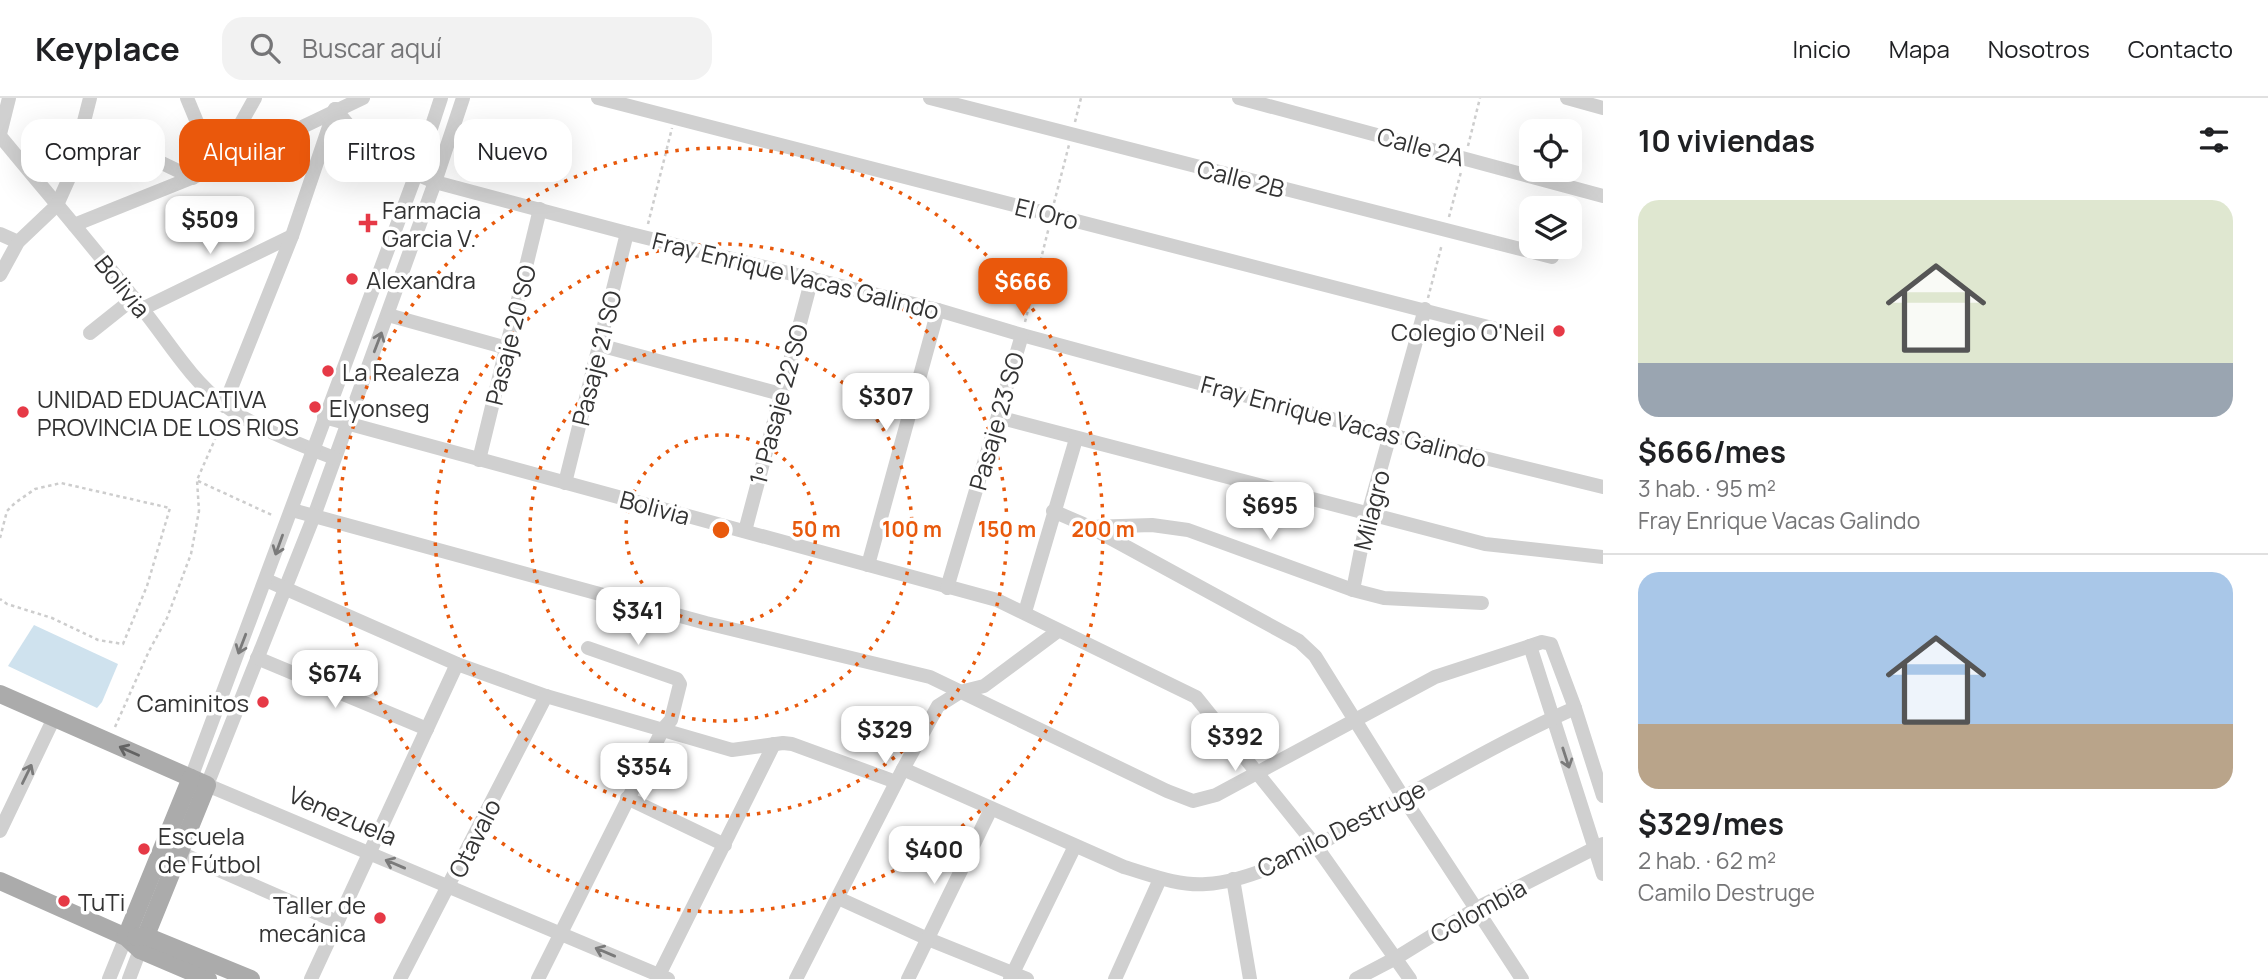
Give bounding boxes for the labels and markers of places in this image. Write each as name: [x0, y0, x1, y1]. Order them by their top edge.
place label: Farmacia Garcia V.: [382, 193, 481, 254]
pin: $509: [169, 197, 251, 256]
marker: Farmacia Garcia V.: [360, 215, 376, 231]
pin: $666: [982, 258, 1064, 318]
place label: Alexandra: [366, 263, 476, 296]
marker: Alexandra: [344, 271, 360, 287]
place label: Colegio O'Neil: [1391, 315, 1545, 348]
marker: Colegio O'Neil: [1551, 323, 1567, 339]
place label: La Realeza: [342, 355, 460, 388]
marker: La Realeza: [320, 363, 336, 379]
pin: $307: [845, 374, 927, 433]
place label: UNIDAD EDUACATIVA PROVINCIA DE LOS RIOS: [37, 382, 299, 443]
place label: Elyonseg: [329, 391, 430, 424]
marker: Elyonseg: [307, 399, 323, 415]
marker: UNIDAD EDUACATIVA PROVINCIA DE LOS RIOS: [15, 404, 31, 420]
pin: $695: [1229, 482, 1311, 542]
centre of rings: [709, 518, 733, 542]
pin: $341: [597, 588, 679, 647]
pin: $674: [294, 650, 376, 710]
place label: Caminitos: [137, 686, 249, 719]
marker: Caminitos: [255, 694, 271, 710]
pin: $329: [844, 706, 926, 766]
pin: $392: [1194, 714, 1276, 773]
pin: $354: [603, 744, 685, 803]
place label: Escuela de Fútbol: [158, 819, 261, 880]
pin: $400: [893, 826, 975, 886]
marker: Escuela de Fútbol: [136, 841, 152, 857]
place label: TuTi: [78, 885, 125, 918]
place label: Taller de mecánica: [259, 888, 366, 949]
marker: TuTi: [56, 893, 72, 909]
marker: Taller de mecánica: [372, 910, 388, 926]

